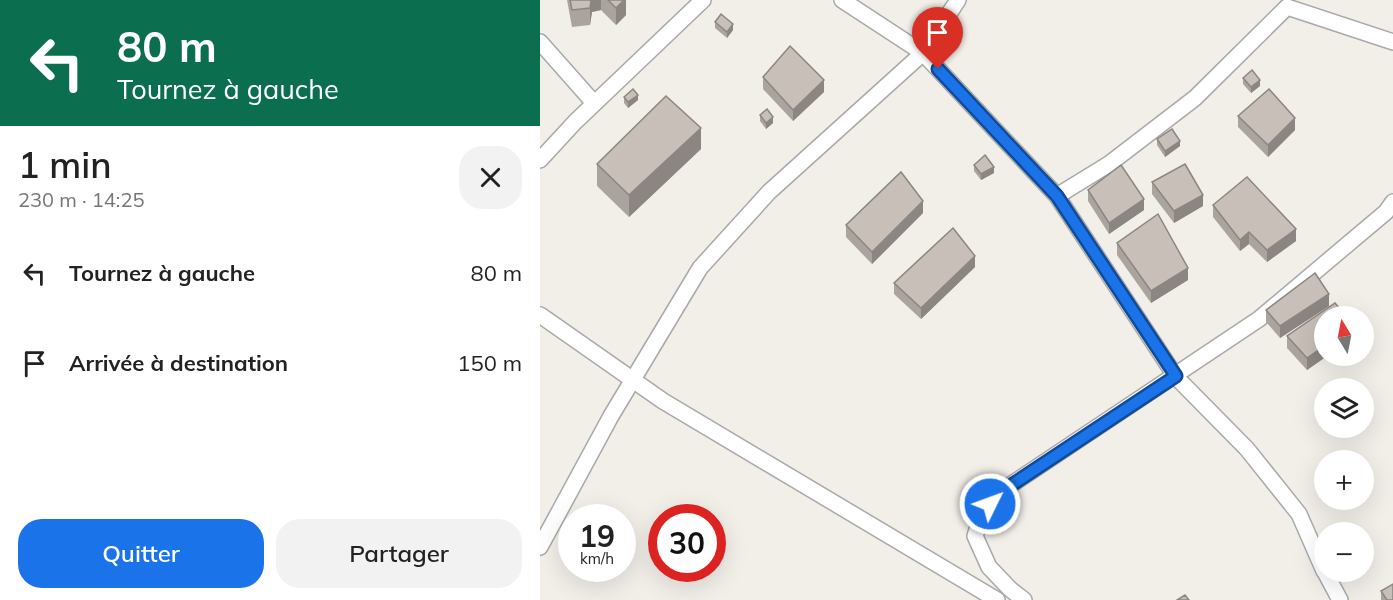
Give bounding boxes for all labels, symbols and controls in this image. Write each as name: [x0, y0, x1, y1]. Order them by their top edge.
pin: [912, 7, 963, 69]
icon: arrive: [921, 16, 954, 49]
text: 80 m: [117, 20, 217, 73]
icon: left: [18, 24, 96, 102]
text: Tournez à gauche: [117, 72, 339, 106]
text: 1 min: [18, 142, 112, 187]
button: close: [459, 146, 522, 209]
text: 230 m · 14:25: [18, 187, 144, 212]
icon: left: [18, 257, 51, 290]
text: Tournez à gauche: [69, 259, 255, 287]
text: 80 m: [471, 259, 522, 287]
north arrow: [1314, 306, 1374, 366]
map controls: [1314, 306, 1374, 582]
icon: arrive: [18, 347, 51, 380]
text: Arrivée à destination: [69, 349, 288, 377]
text: 150 m: [457, 349, 522, 377]
button: layers: [1314, 378, 1374, 438]
button: +: [1314, 450, 1374, 510]
position arrow: [958, 472, 1022, 536]
speed limit sign: 30: [648, 504, 726, 582]
text: 19: [579, 517, 615, 555]
button: Quitter: [18, 519, 264, 588]
button: Partager: [276, 519, 522, 588]
button: −: [1314, 522, 1374, 582]
text: km/h: [580, 549, 614, 568]

